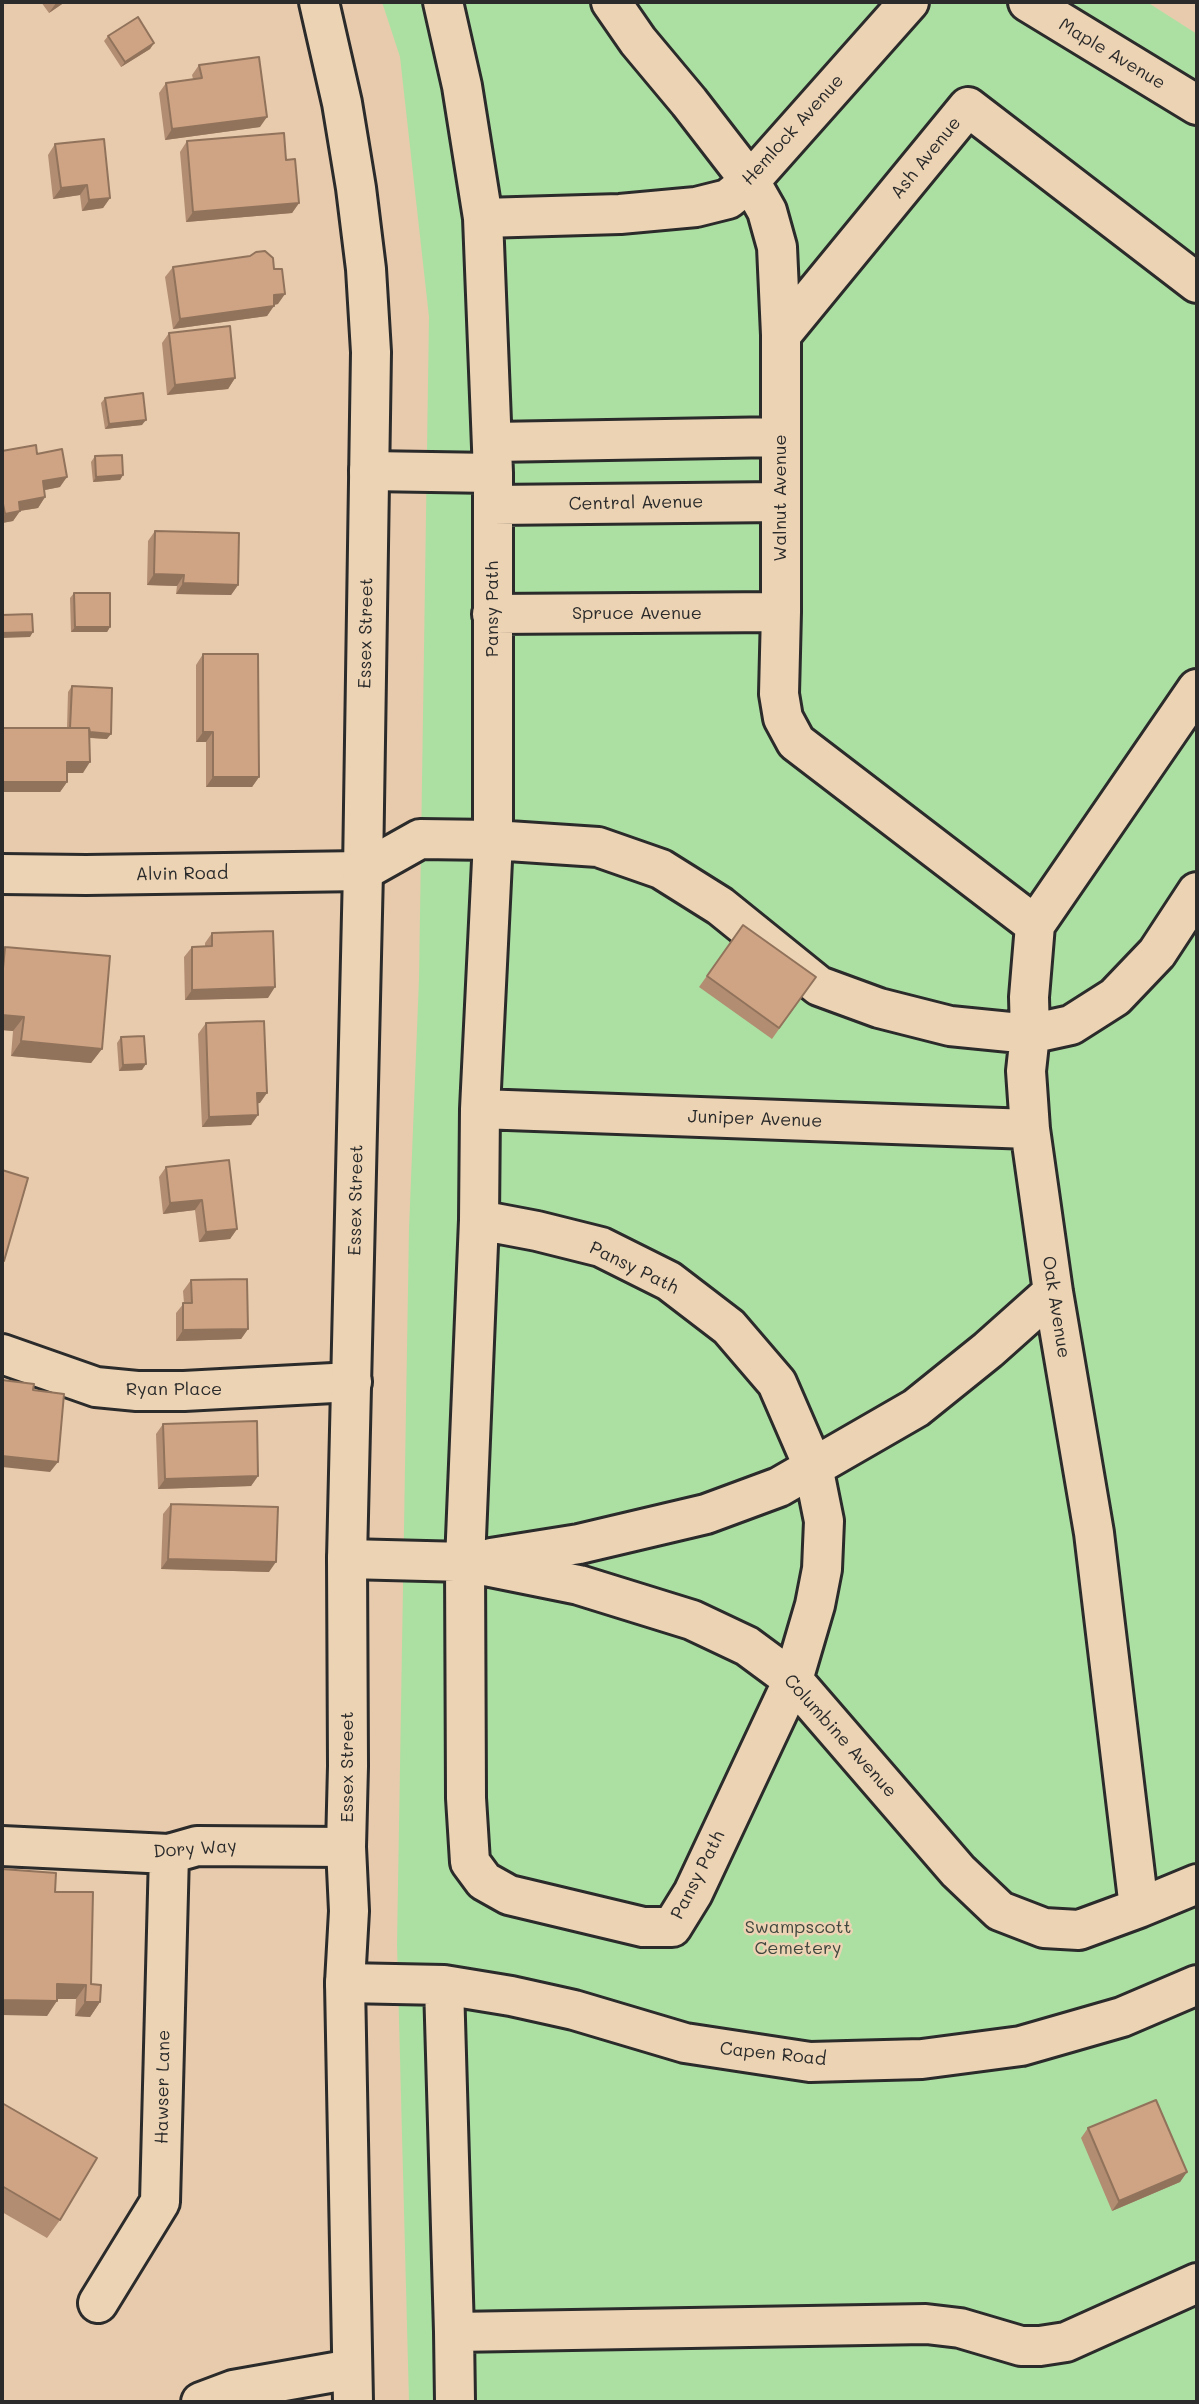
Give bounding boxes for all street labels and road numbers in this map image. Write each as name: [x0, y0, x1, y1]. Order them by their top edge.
street label: Maple Avenue: [1055, 14, 1169, 94]
street label: Hemlock Avenue: [738, 70, 848, 190]
street label: Ash Avenue: [886, 113, 966, 203]
street label: Walnut Avenue: [769, 434, 791, 562]
street label: Central Avenue: [568, 491, 704, 515]
street label: Pansy Path: [481, 561, 503, 657]
street label: Essex Street: [354, 577, 378, 689]
street label: Spruce Avenue: [572, 602, 702, 624]
street label: Alvin Road: [136, 862, 228, 886]
street label: Juniper Avenue: [687, 1106, 823, 1132]
street label: Essex Street: [344, 1144, 368, 1256]
street label: Pansy Path: [586, 1237, 682, 1299]
street label: Oak Avenue: [1037, 1254, 1075, 1360]
street label: Ryan Place: [126, 1378, 222, 1400]
street label: Columbine Avenue: [779, 1670, 901, 1802]
street label: Essex Street: [336, 1711, 358, 1823]
street label: Pansy Path: [667, 1827, 729, 1923]
street label: Dory Way: [153, 1835, 237, 1863]
street label: Hawser Lane: [151, 2030, 175, 2144]
street label: Capen Road: [719, 2038, 827, 2070]

